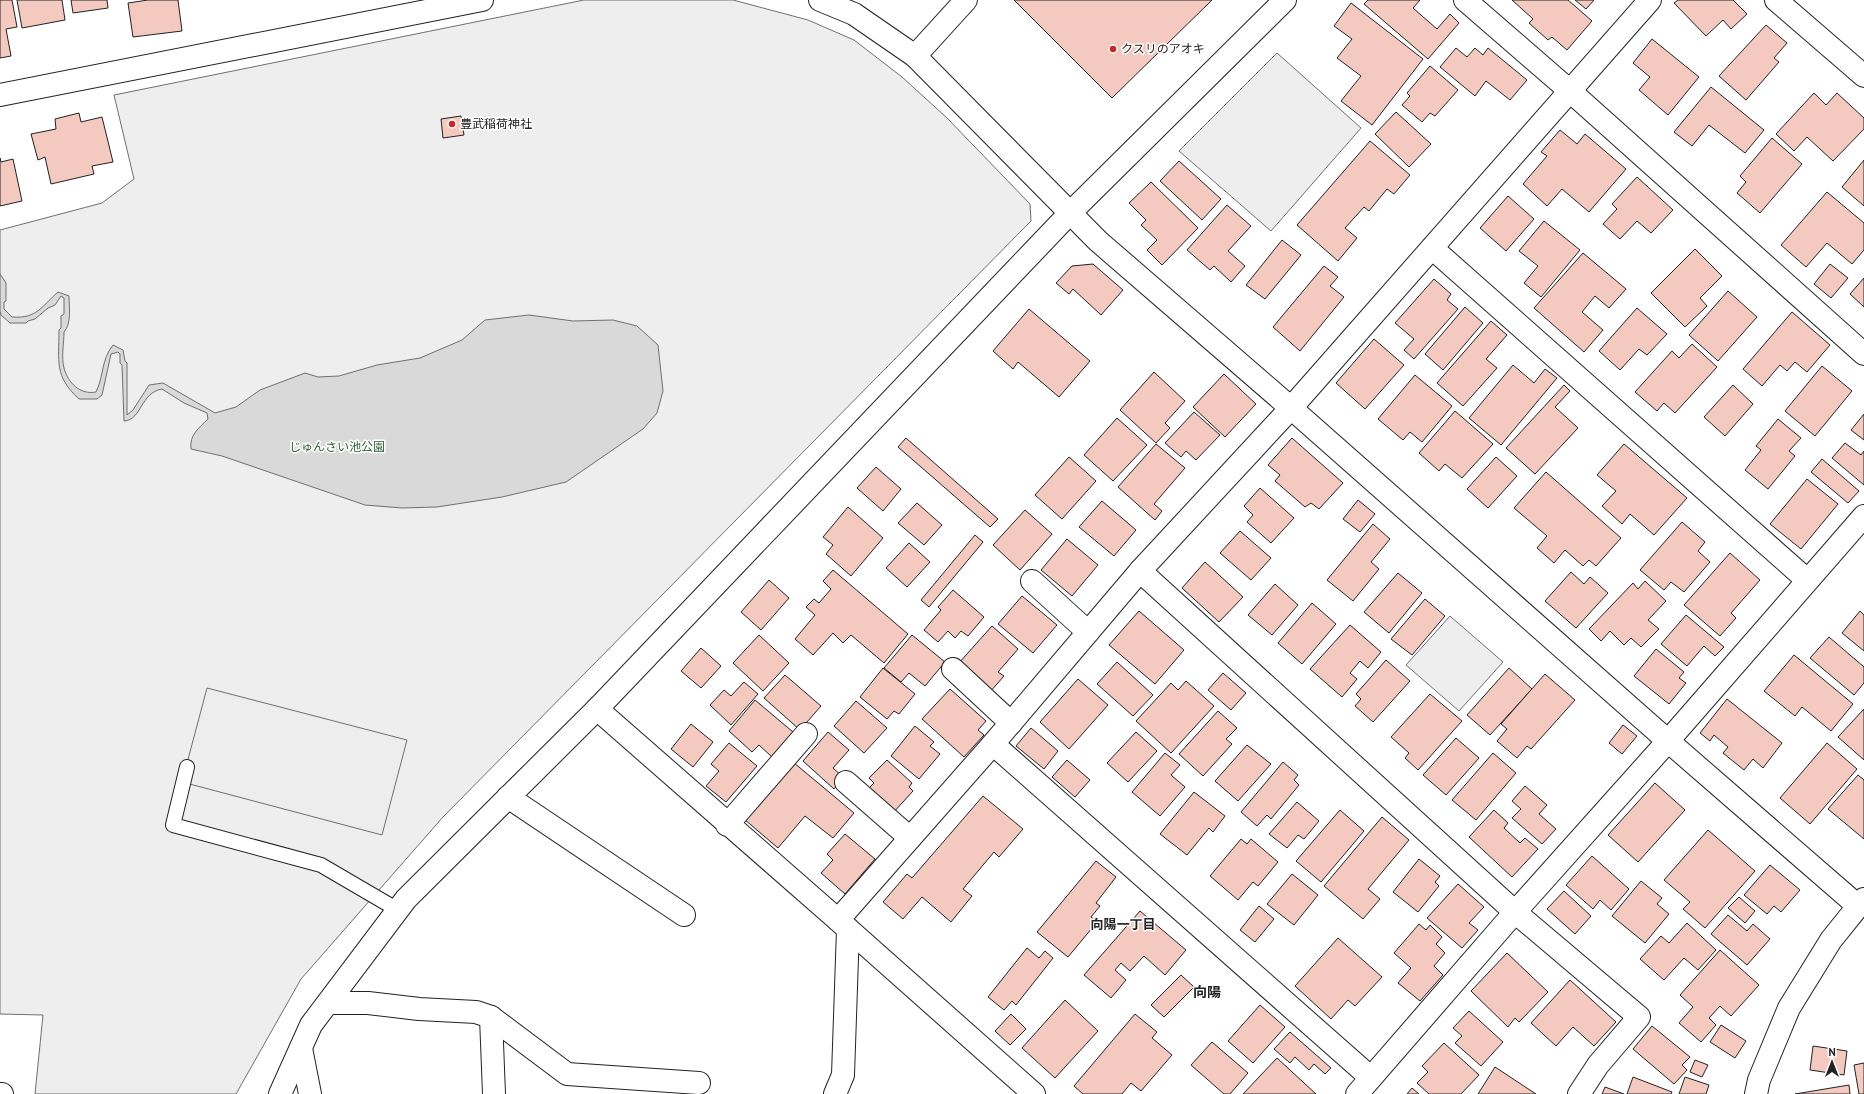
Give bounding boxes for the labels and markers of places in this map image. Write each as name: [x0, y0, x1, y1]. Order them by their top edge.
place label: クスリのアオキ: [1121, 41, 1205, 56]
marker: クスリのアオキ: [1108, 44, 1118, 54]
place label: 豊武稲荷神社: [460, 116, 532, 131]
marker: 豊武稲荷神社: [447, 119, 457, 129]

